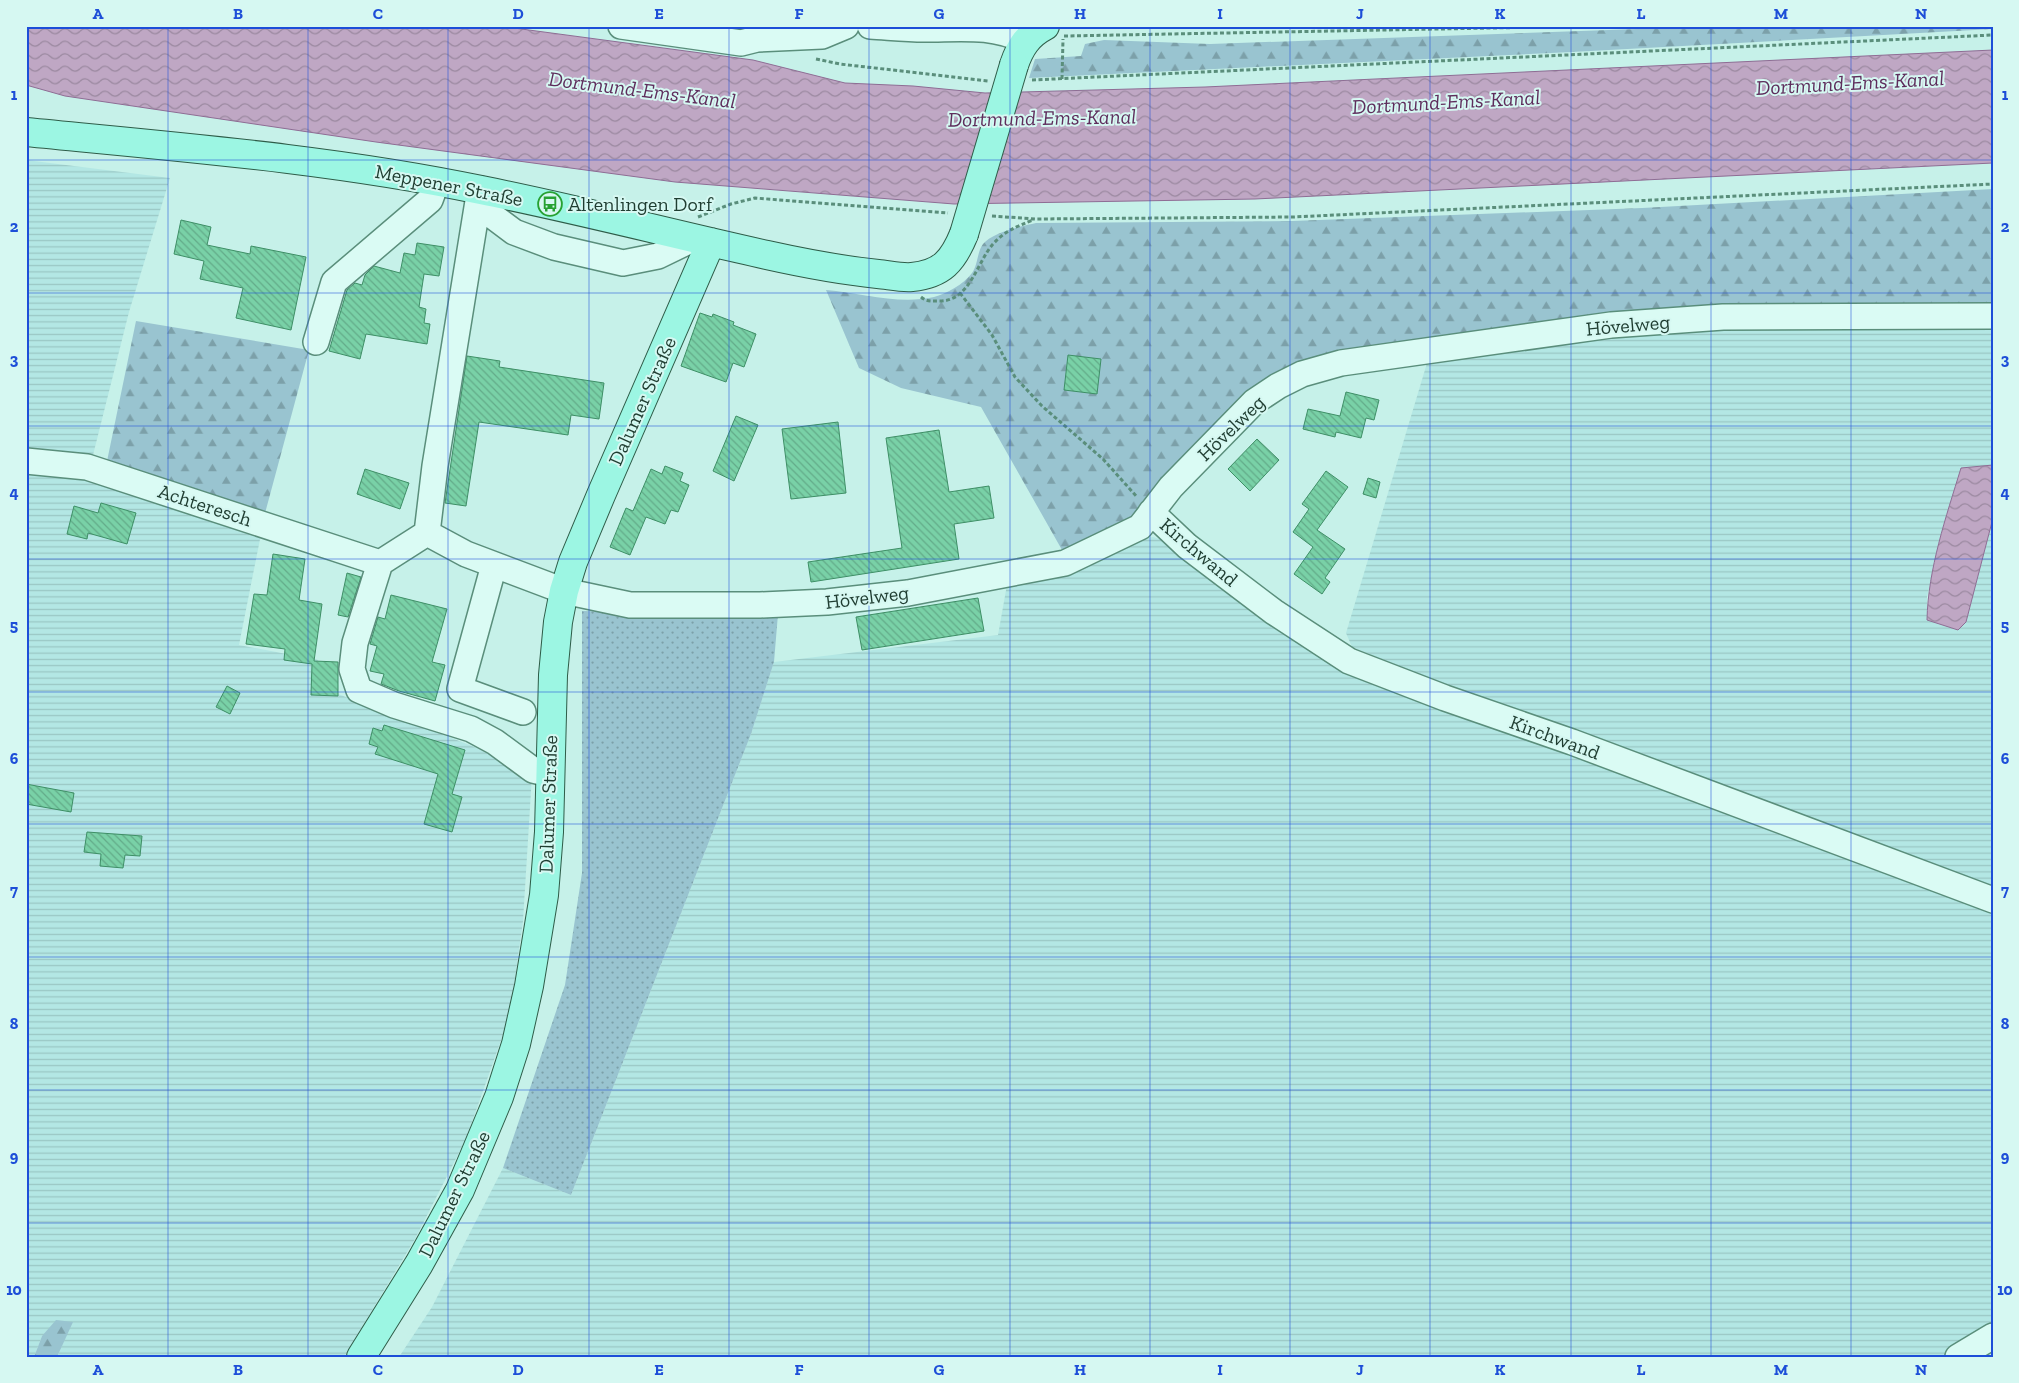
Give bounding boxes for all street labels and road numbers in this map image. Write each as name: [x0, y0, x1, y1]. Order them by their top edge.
street label: Meppener Straße: [373, 159, 525, 211]
street label: Hövelweg: [1585, 309, 1671, 341]
street label: Dalumer Straße: [603, 333, 681, 469]
street label: Hövelweg: [1192, 390, 1270, 466]
street label: Achteresch: [155, 479, 256, 532]
street label: Kirchwand: [1155, 512, 1243, 592]
street label: Hövelweg: [824, 580, 910, 614]
street label: Kirchwand: [1507, 710, 1603, 764]
street label: Dalumer Straße: [534, 735, 562, 873]
street label: Dalumer Straße: [413, 1127, 495, 1261]

